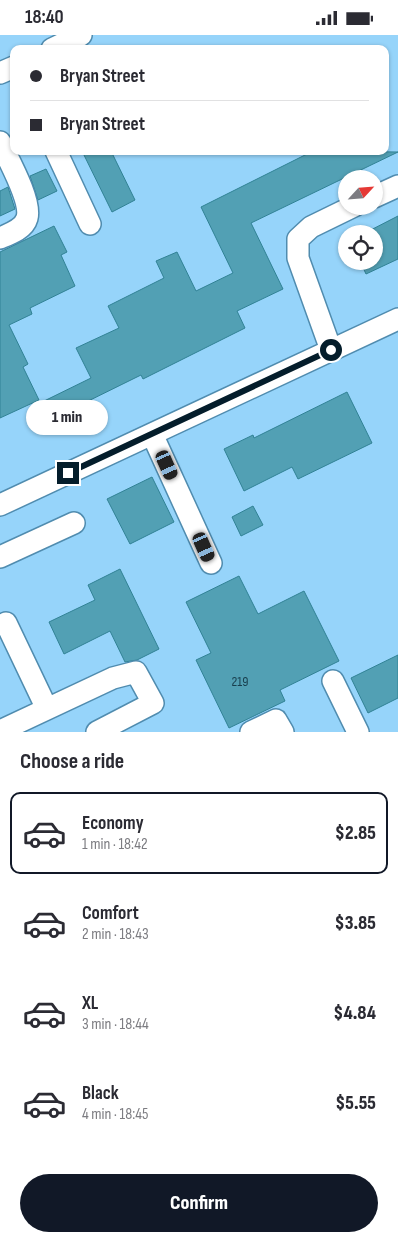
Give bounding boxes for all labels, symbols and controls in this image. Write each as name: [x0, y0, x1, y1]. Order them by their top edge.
text: 18:40: [25, 6, 64, 29]
text: Bryan Street: [60, 65, 145, 88]
text: Bryan Street: [60, 113, 145, 136]
north arrow: [338, 170, 382, 215]
map controls: [338, 170, 383, 270]
button: locate: [338, 225, 383, 270]
route start: [320, 339, 342, 361]
callout: 1 min: [27, 401, 109, 435]
text: 1 min: [52, 408, 82, 427]
car: [154, 448, 179, 482]
route end: [57, 462, 79, 484]
car: [191, 530, 216, 564]
house number: 219: [232, 673, 248, 690]
text: Choose a ride: [20, 748, 124, 775]
icon: car: [22, 811, 67, 856]
text: Economy: [82, 812, 144, 835]
text: $2.85: [335, 822, 376, 845]
text: 1 min · 18:42: [82, 835, 148, 854]
icon: car: [22, 901, 67, 946]
text: Comfort: [82, 902, 139, 925]
text: $3.85: [335, 912, 376, 935]
text: 2 min · 18:43: [82, 925, 149, 944]
icon: car: [22, 991, 67, 1036]
text: XL: [82, 992, 98, 1015]
text: $4.84: [334, 1002, 376, 1025]
text: 3 min · 18:44: [82, 1015, 149, 1034]
icon: car: [22, 1081, 67, 1126]
text: Black: [82, 1082, 119, 1105]
text: $5.55: [336, 1092, 376, 1115]
text: 4 min · 18:45: [82, 1105, 148, 1124]
button: Confirm: [20, 1174, 378, 1232]

